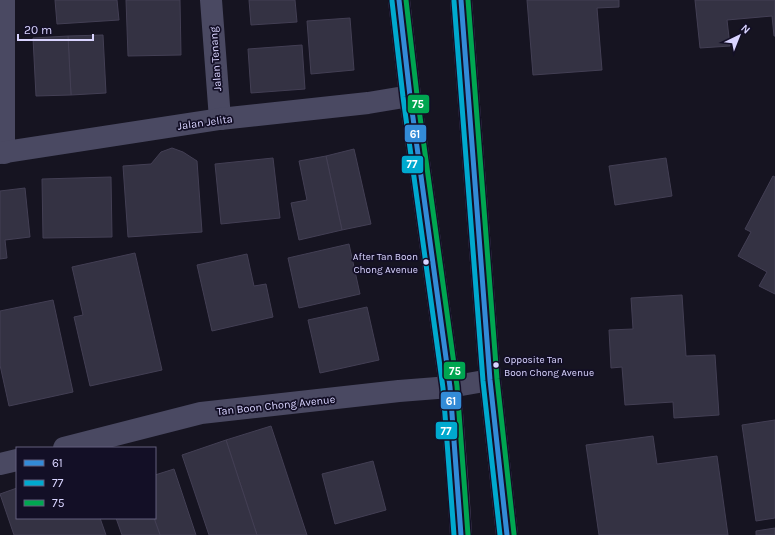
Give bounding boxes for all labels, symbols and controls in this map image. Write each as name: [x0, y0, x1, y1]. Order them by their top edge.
scale bar: [18, 16, 93, 42]
north arrow: [719, 16, 759, 56]
text: N: [738, 22, 753, 36]
text: 20 m: [24, 23, 52, 37]
street label: Jalan Tenang: [207, 25, 224, 92]
line badge: 75: [407, 94, 430, 114]
text: 75: [412, 98, 424, 111]
street label: Jalan Jelita: [177, 112, 233, 133]
line badge: 61: [404, 124, 427, 143]
text: 61: [410, 128, 420, 141]
line badge: 77: [401, 155, 424, 174]
text: 77: [407, 158, 418, 171]
place label: After Tan Boon Chong Avenue: [353, 251, 418, 276]
marker: After Tan Boon Chong Avenue: [421, 257, 431, 267]
place label: Opposite Tan Boon Chong Avenue: [504, 354, 594, 379]
marker: Opposite Tan Boon Chong Avenue: [491, 360, 501, 370]
line badge: 75: [443, 361, 466, 380]
text: 75: [449, 365, 461, 378]
line badge: 61: [440, 391, 462, 410]
street label: Tan Boon Chong Avenue: [216, 393, 336, 418]
text: 61: [446, 395, 456, 408]
line badge: 77: [435, 421, 458, 440]
text: 77: [441, 425, 452, 438]
legend: [16, 447, 156, 519]
text: 61: [52, 456, 63, 470]
text: 77: [52, 476, 64, 490]
text: 75: [52, 496, 65, 510]

